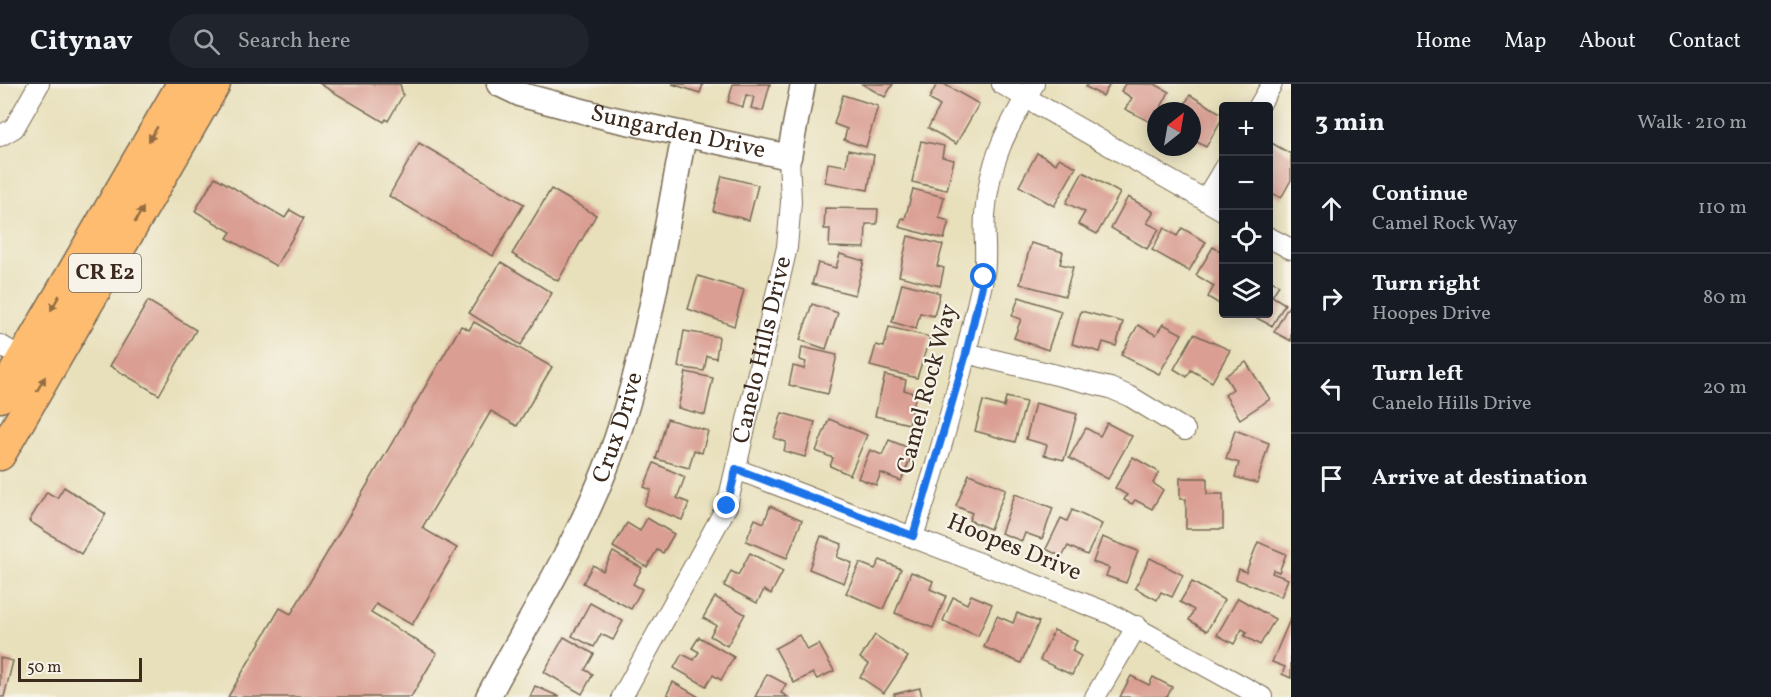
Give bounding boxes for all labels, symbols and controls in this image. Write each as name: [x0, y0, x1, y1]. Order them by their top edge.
search box: [169, 14, 589, 68]
text: Citynav: [30, 22, 133, 61]
icon: search: [190, 25, 223, 58]
text: Search here: [238, 26, 350, 57]
text: Home: [1416, 27, 1471, 56]
text: Map: [1504, 27, 1546, 56]
text: About: [1579, 27, 1636, 56]
text: Contact: [1669, 27, 1741, 56]
street label: Sungarden Drive: [587, 97, 769, 168]
north arrow: [1147, 102, 1201, 156]
map controls: [1219, 102, 1273, 318]
button: +: [1219, 102, 1273, 156]
text: 3 min: [1315, 105, 1385, 141]
text: Walk · 210 m: [1637, 109, 1747, 137]
one-way arrow: [147, 126, 158, 142]
button: −: [1219, 156, 1273, 210]
text: Continue: [1372, 179, 1468, 210]
icon: ahead: [1315, 192, 1348, 225]
text: 110 m: [1698, 194, 1747, 222]
one-way arrow: [134, 206, 144, 223]
button: locate: [1219, 210, 1273, 264]
text: Camel Rock Way: [1372, 210, 1518, 238]
street label: Canelo Hills Drive: [725, 253, 801, 447]
road number: CR E2: [69, 254, 141, 292]
route start: [970, 263, 996, 289]
button: layers: [1219, 264, 1273, 318]
text: Turn right: [1372, 269, 1480, 300]
icon: right: [1315, 282, 1348, 315]
text: 80 m: [1703, 284, 1747, 312]
one-way arrow: [50, 295, 60, 312]
street label: Camel Rock Way: [889, 300, 967, 478]
text: Hoopes Drive: [1372, 300, 1491, 328]
text: Turn left: [1372, 359, 1463, 390]
street label: Crux Drive: [584, 368, 653, 489]
icon: left: [1315, 372, 1348, 405]
text: 20 m: [1703, 374, 1747, 402]
one-way arrow: [36, 375, 46, 392]
text: Canelo Hills Drive: [1372, 390, 1532, 418]
icon: arrive: [1315, 462, 1348, 495]
text: Arrive at destination: [1372, 463, 1588, 494]
route end: [713, 492, 739, 518]
street label: Hoopes Drive: [942, 506, 1086, 590]
scale bar: [18, 655, 142, 682]
text: 50 m: [27, 657, 61, 679]

